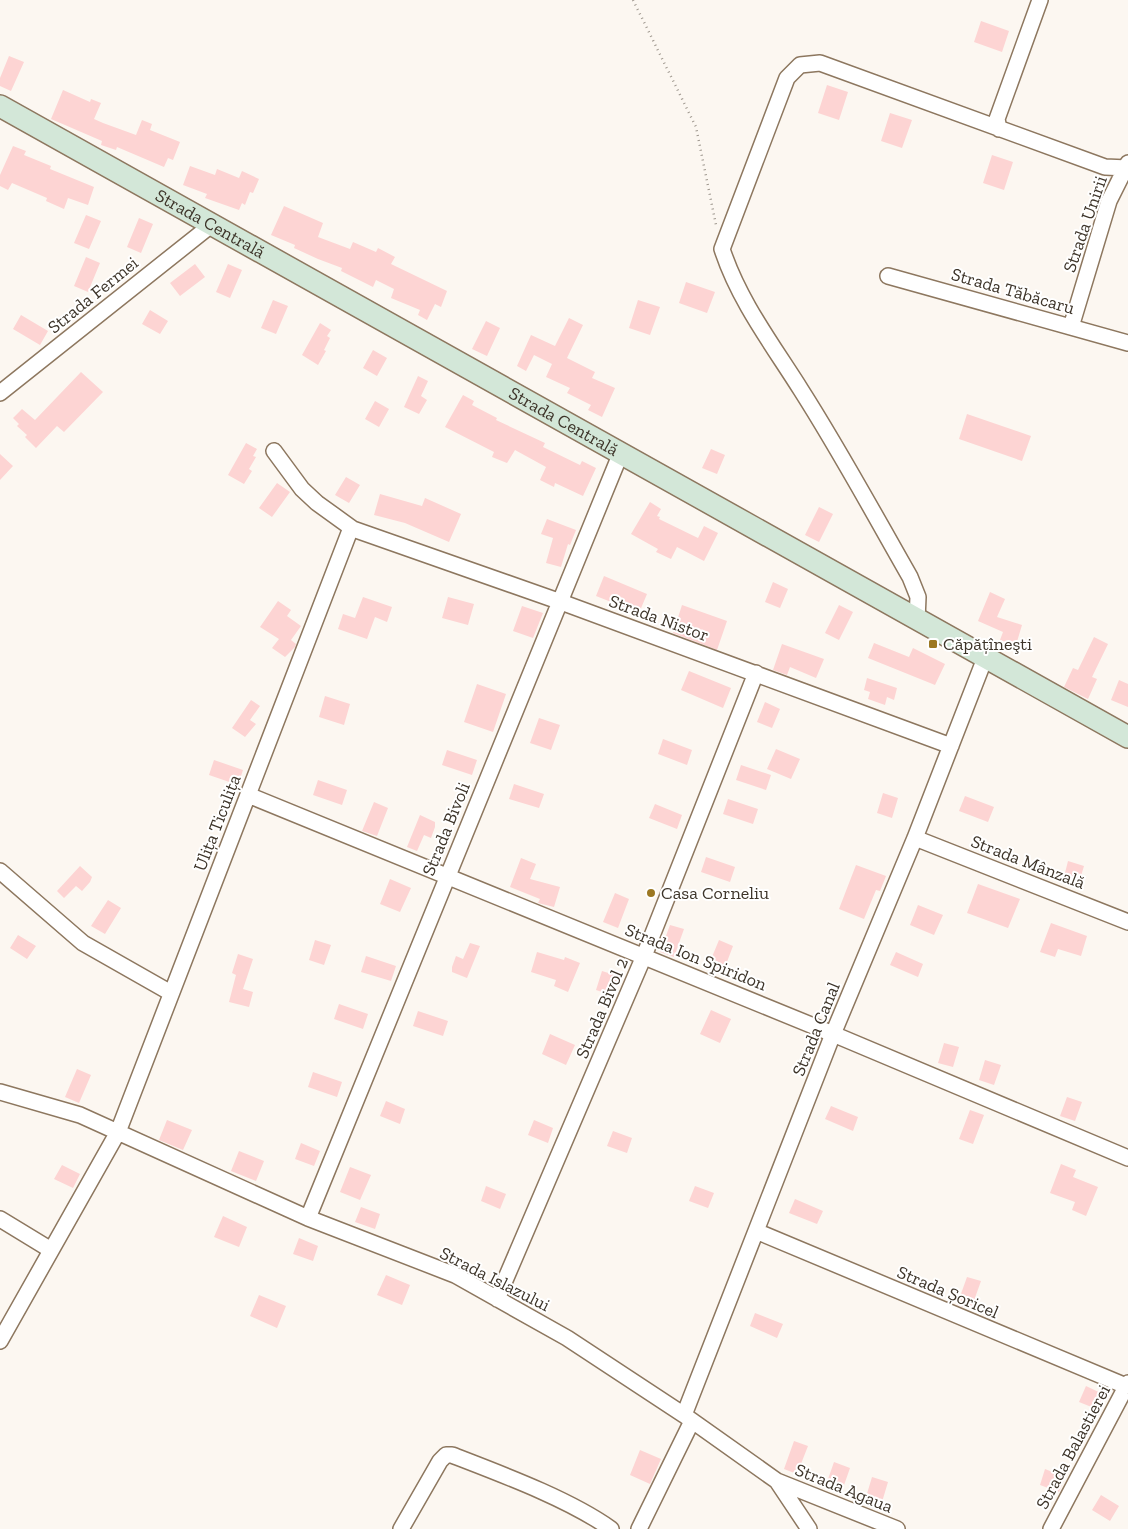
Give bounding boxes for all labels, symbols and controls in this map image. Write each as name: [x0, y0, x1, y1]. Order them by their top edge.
street label: Strada Unirii: [1058, 173, 1112, 275]
street label: Strada Centrală: [152, 184, 269, 263]
street label: Strada Fermei: [43, 252, 143, 338]
street label: Strada Tăbăcaru: [949, 263, 1077, 319]
street label: Strada Centrală: [505, 382, 623, 461]
street label: Strada Nistor: [606, 590, 712, 646]
place label: Căpăţîneşti: [943, 633, 1032, 655]
marker: Căpăţîneşti: [927, 638, 939, 650]
street label: Ulița Ticulița: [189, 771, 246, 874]
street label: Strada Bivoli: [417, 779, 475, 879]
street label: Strada Mânzală: [968, 830, 1088, 894]
place label: Casa Corneliu: [661, 882, 769, 904]
marker: Casa Corneliu: [645, 887, 657, 899]
street label: Strada Ion Spiridon: [622, 919, 771, 996]
street label: Strada Bivol 2: [571, 954, 633, 1062]
street label: Strada Canal: [787, 979, 845, 1079]
street label: Strada Islazului: [436, 1242, 554, 1316]
street label: Strada Șoricel: [894, 1261, 1002, 1323]
street label: Strada Balastierei: [1031, 1381, 1115, 1513]
street label: Strada Agaua: [792, 1458, 896, 1518]

